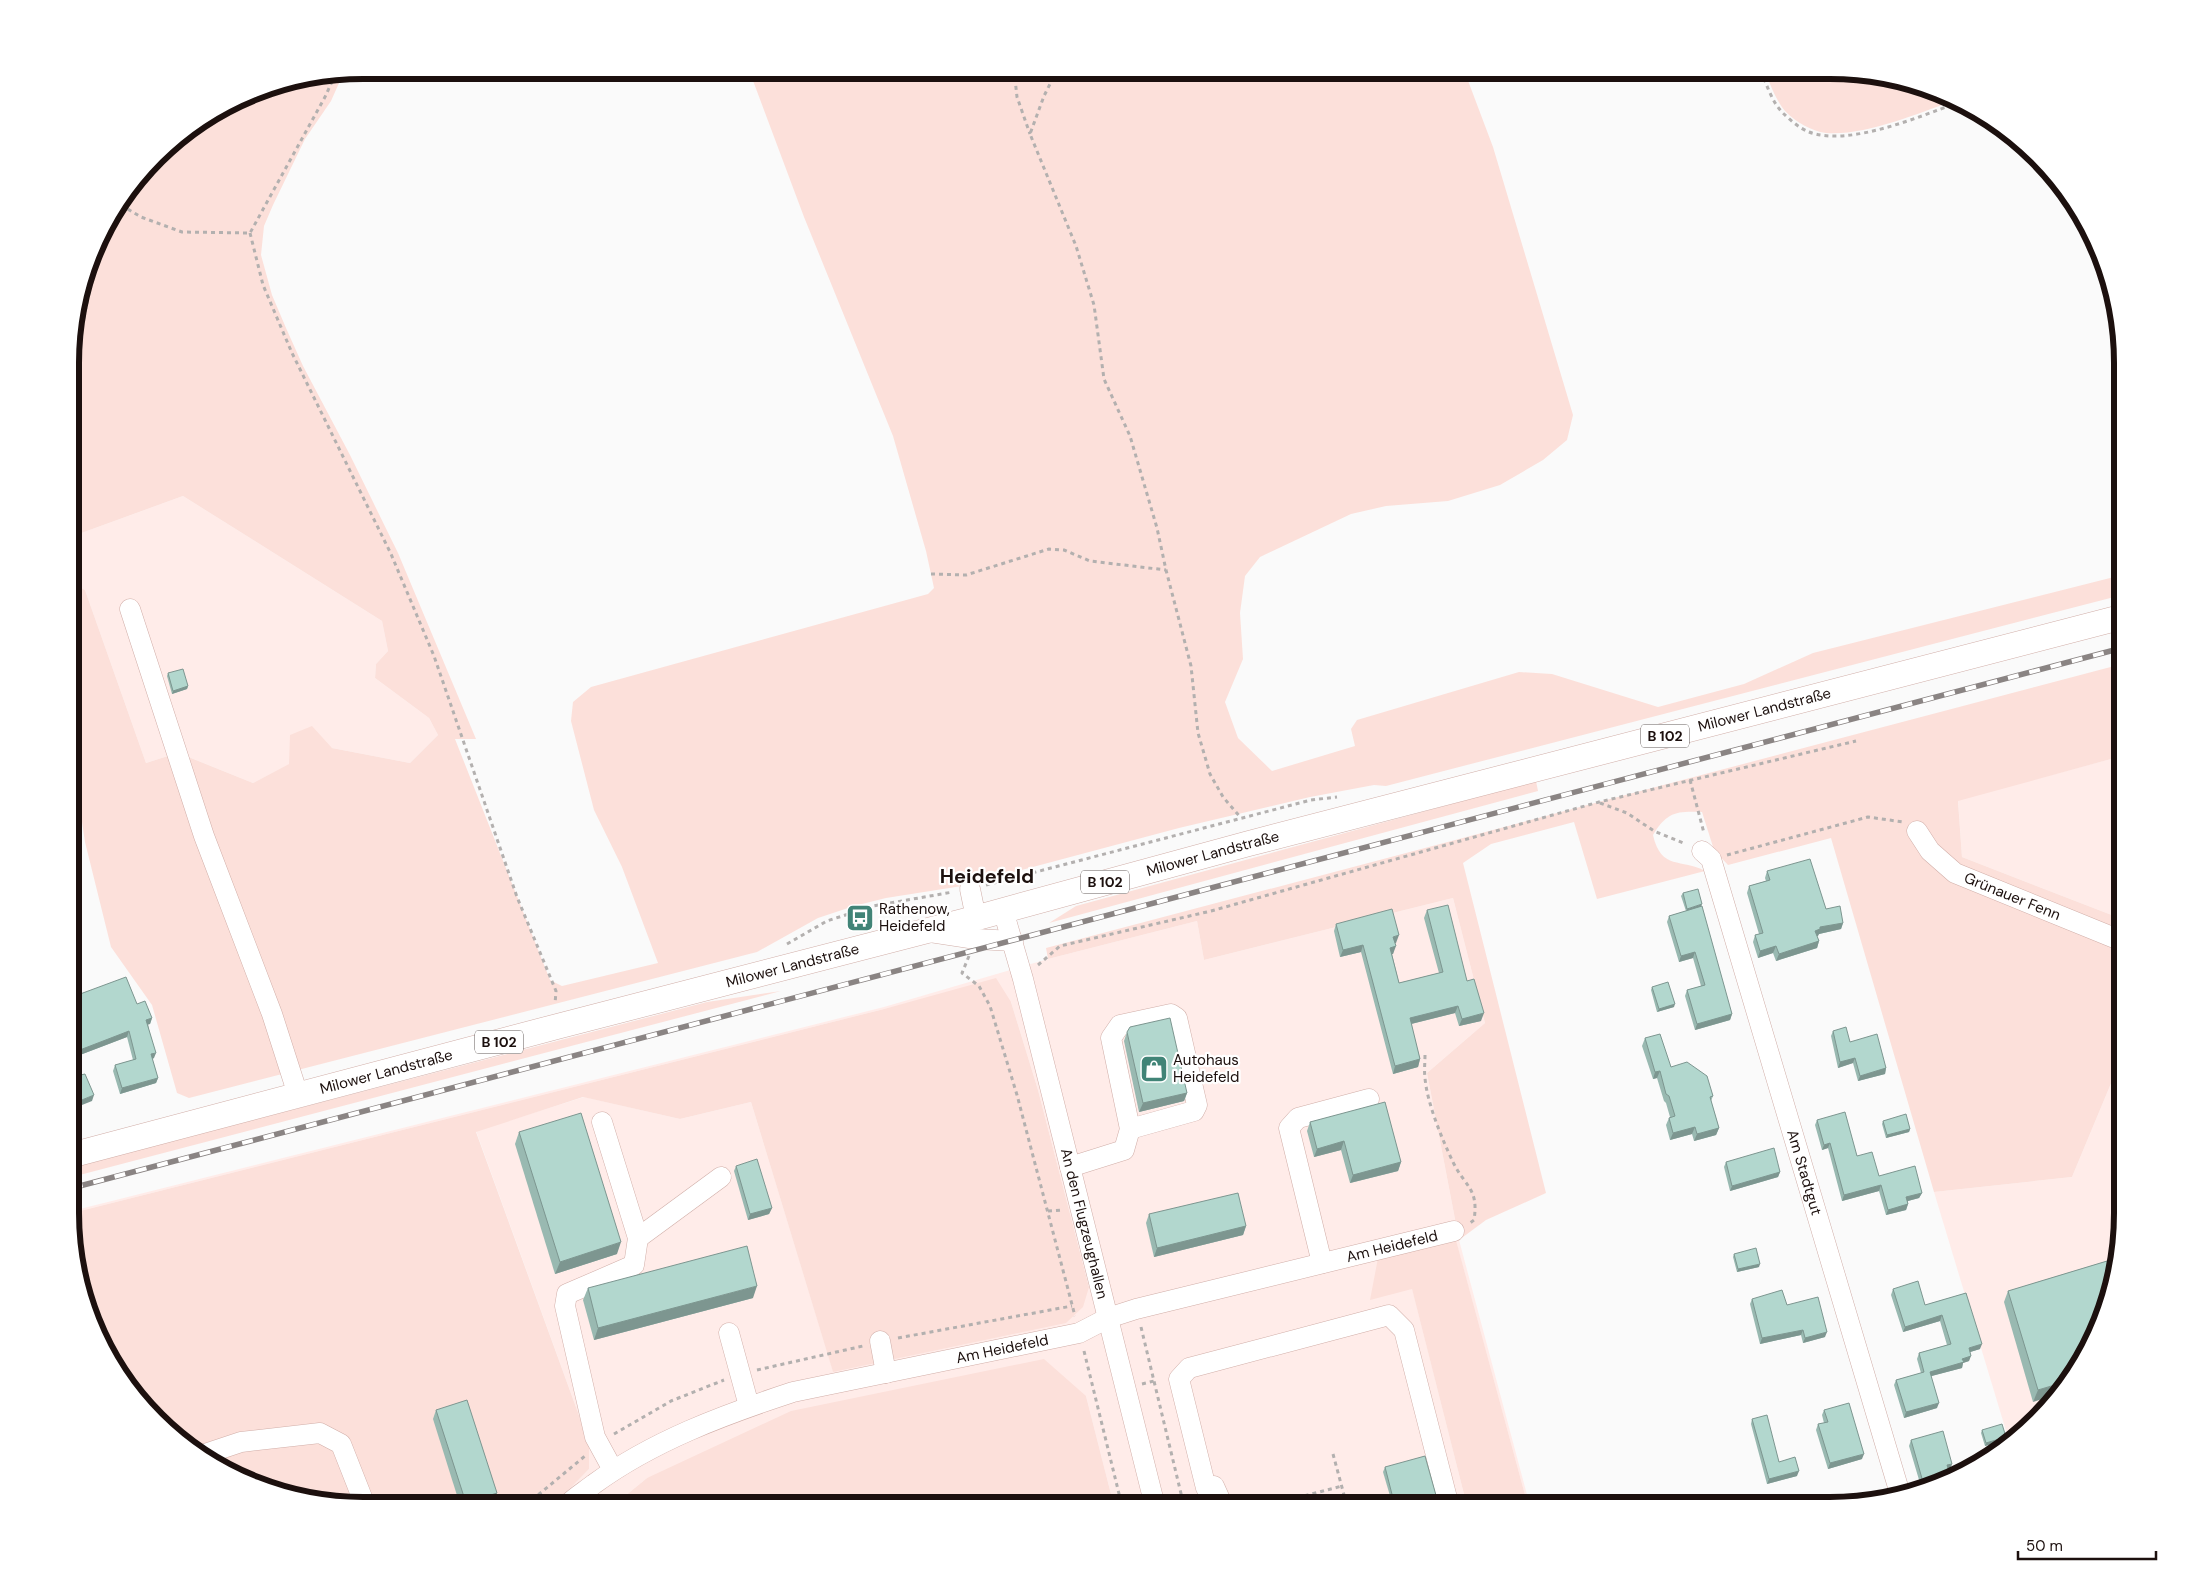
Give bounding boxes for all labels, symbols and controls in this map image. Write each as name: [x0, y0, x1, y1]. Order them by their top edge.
street label: Milower Landstraße: [1696, 683, 1833, 737]
road number: B 102: [1641, 724, 1689, 748]
street label: Milower Landstraße: [1144, 826, 1281, 881]
district label: Heidefeld: [940, 863, 1034, 889]
street label: Grünauer Fenn: [1961, 868, 2064, 925]
road number: B 102: [1081, 870, 1129, 894]
place label: Rathenow, Heidefeld: [879, 899, 950, 936]
bus stop icon: Rathenow, Heidefeld: [845, 903, 875, 933]
street label: Milower Landstraße: [724, 939, 861, 992]
road number: B 102: [475, 1030, 523, 1054]
street label: Milower Landstraße: [318, 1045, 455, 1099]
place label: Autohaus Heidefeld: [1173, 1050, 1239, 1087]
shop icon: Autohaus Heidefeld: [1139, 1054, 1169, 1084]
street label: Am Stadtgut: [1782, 1127, 1827, 1218]
street label: An den Flugzeughallen: [1056, 1146, 1113, 1301]
street label: Am Heidefeld: [1344, 1225, 1440, 1267]
street label: Am Heidefeld: [954, 1330, 1050, 1368]
scale bar: [2018, 1528, 2156, 1560]
text: 50 m: [2026, 1536, 2063, 1556]

